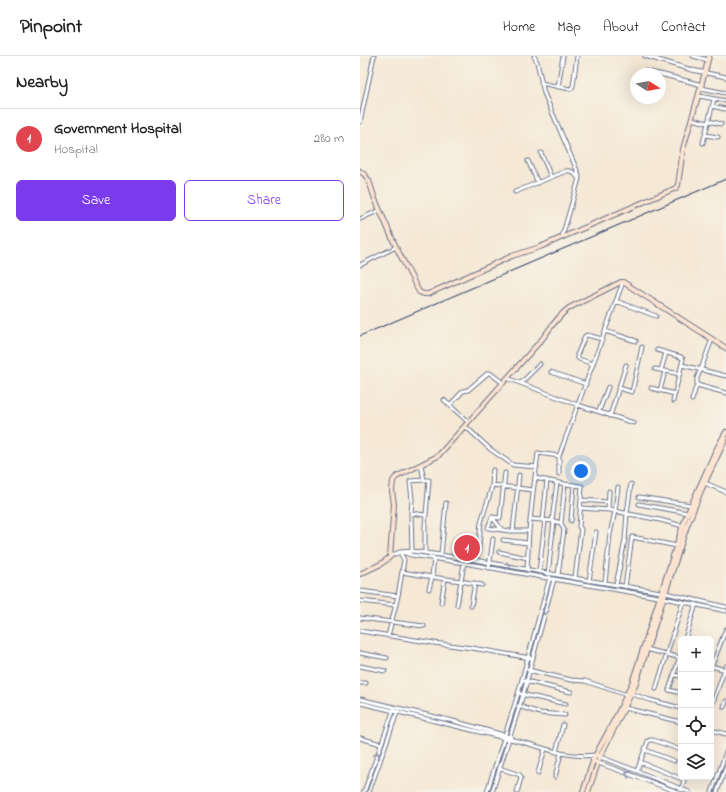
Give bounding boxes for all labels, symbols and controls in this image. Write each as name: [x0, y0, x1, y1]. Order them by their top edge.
text: Pinpoint: [20, 14, 82, 41]
text: Home: [503, 17, 535, 38]
text: Map: [557, 17, 581, 38]
text: About: [603, 17, 639, 38]
text: Contact: [661, 17, 706, 38]
north arrow: [630, 68, 666, 104]
text: Nearby: [16, 70, 68, 95]
text: Government Hospital: [54, 118, 181, 140]
text: 1: [27, 129, 31, 148]
text: 280 m: [314, 129, 344, 148]
text: Hospital: [54, 140, 98, 159]
button: Save: [16, 180, 176, 221]
button: Share: [184, 180, 344, 221]
your location: [571, 461, 591, 481]
pin: 1: [454, 533, 480, 563]
one-way arrow: [505, 562, 511, 570]
one-way arrow: [541, 609, 550, 616]
map controls: [678, 636, 714, 780]
button: +: [678, 636, 714, 672]
button: −: [678, 672, 714, 708]
button: locate: [678, 708, 714, 744]
button: layers: [678, 744, 714, 780]
one-way arrow: [372, 752, 380, 759]
one-way arrow: [625, 770, 632, 778]

